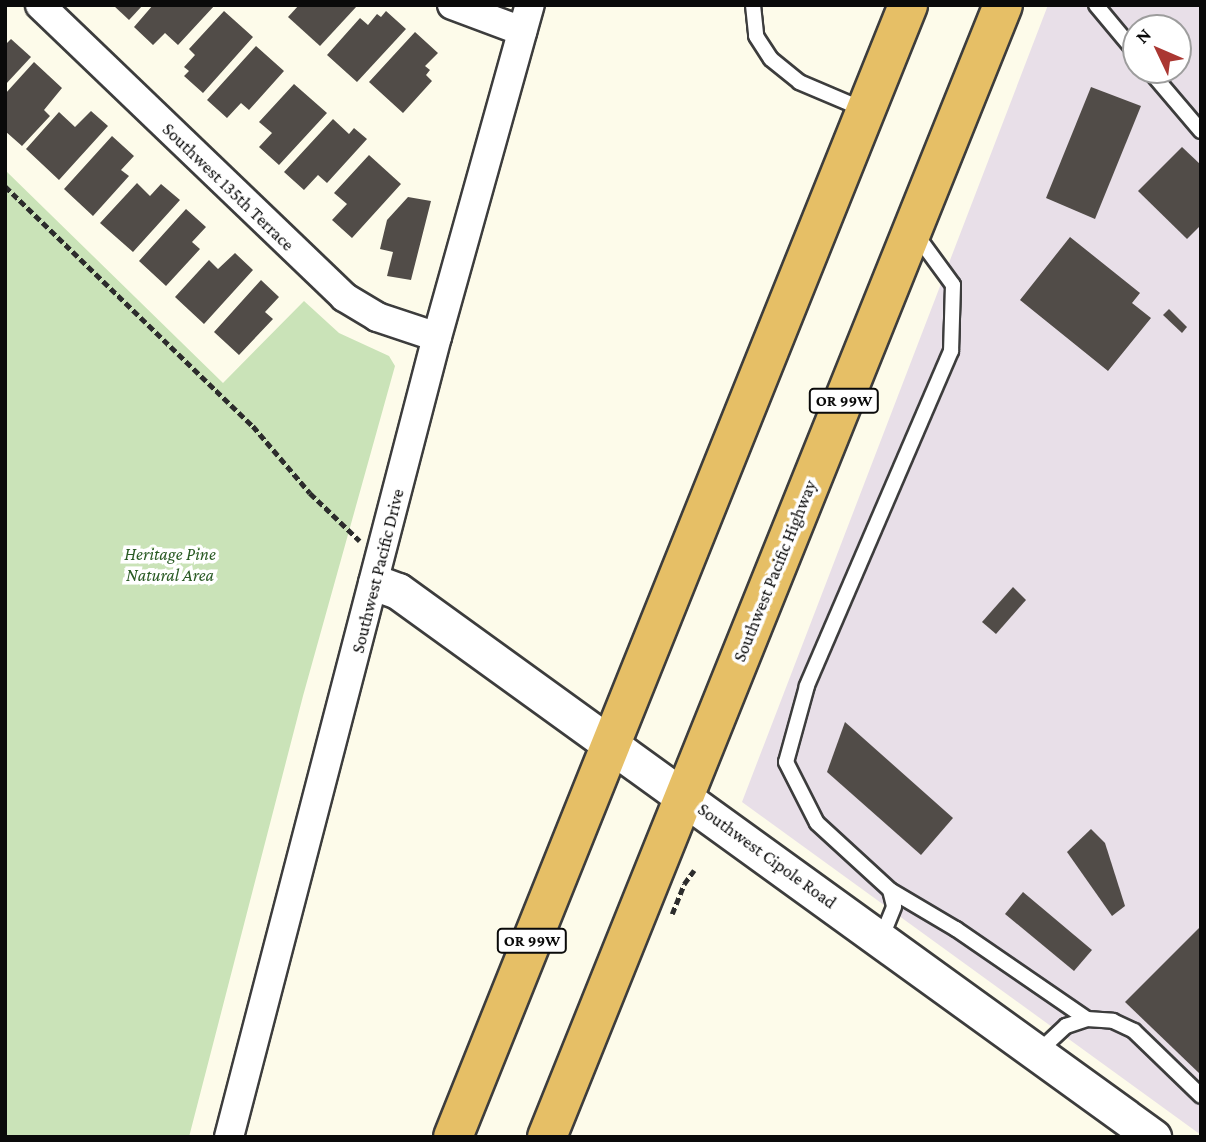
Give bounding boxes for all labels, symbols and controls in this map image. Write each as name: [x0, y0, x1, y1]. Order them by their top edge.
north arrow: [1122, 14, 1192, 84]
text: N: [1131, 24, 1155, 47]
street label: Southwest 135th Terrace: [158, 118, 298, 256]
road number: OR 99W: [807, 388, 881, 414]
street label: Southwest Pacific Highway: [729, 477, 821, 665]
street label: Southwest Pacific Drive: [347, 487, 409, 655]
park label: Heritage Pine Natural Area: [124, 544, 216, 586]
street label: Southwest Cipole Road: [693, 798, 841, 914]
road number: OR 99W: [495, 928, 569, 953]

